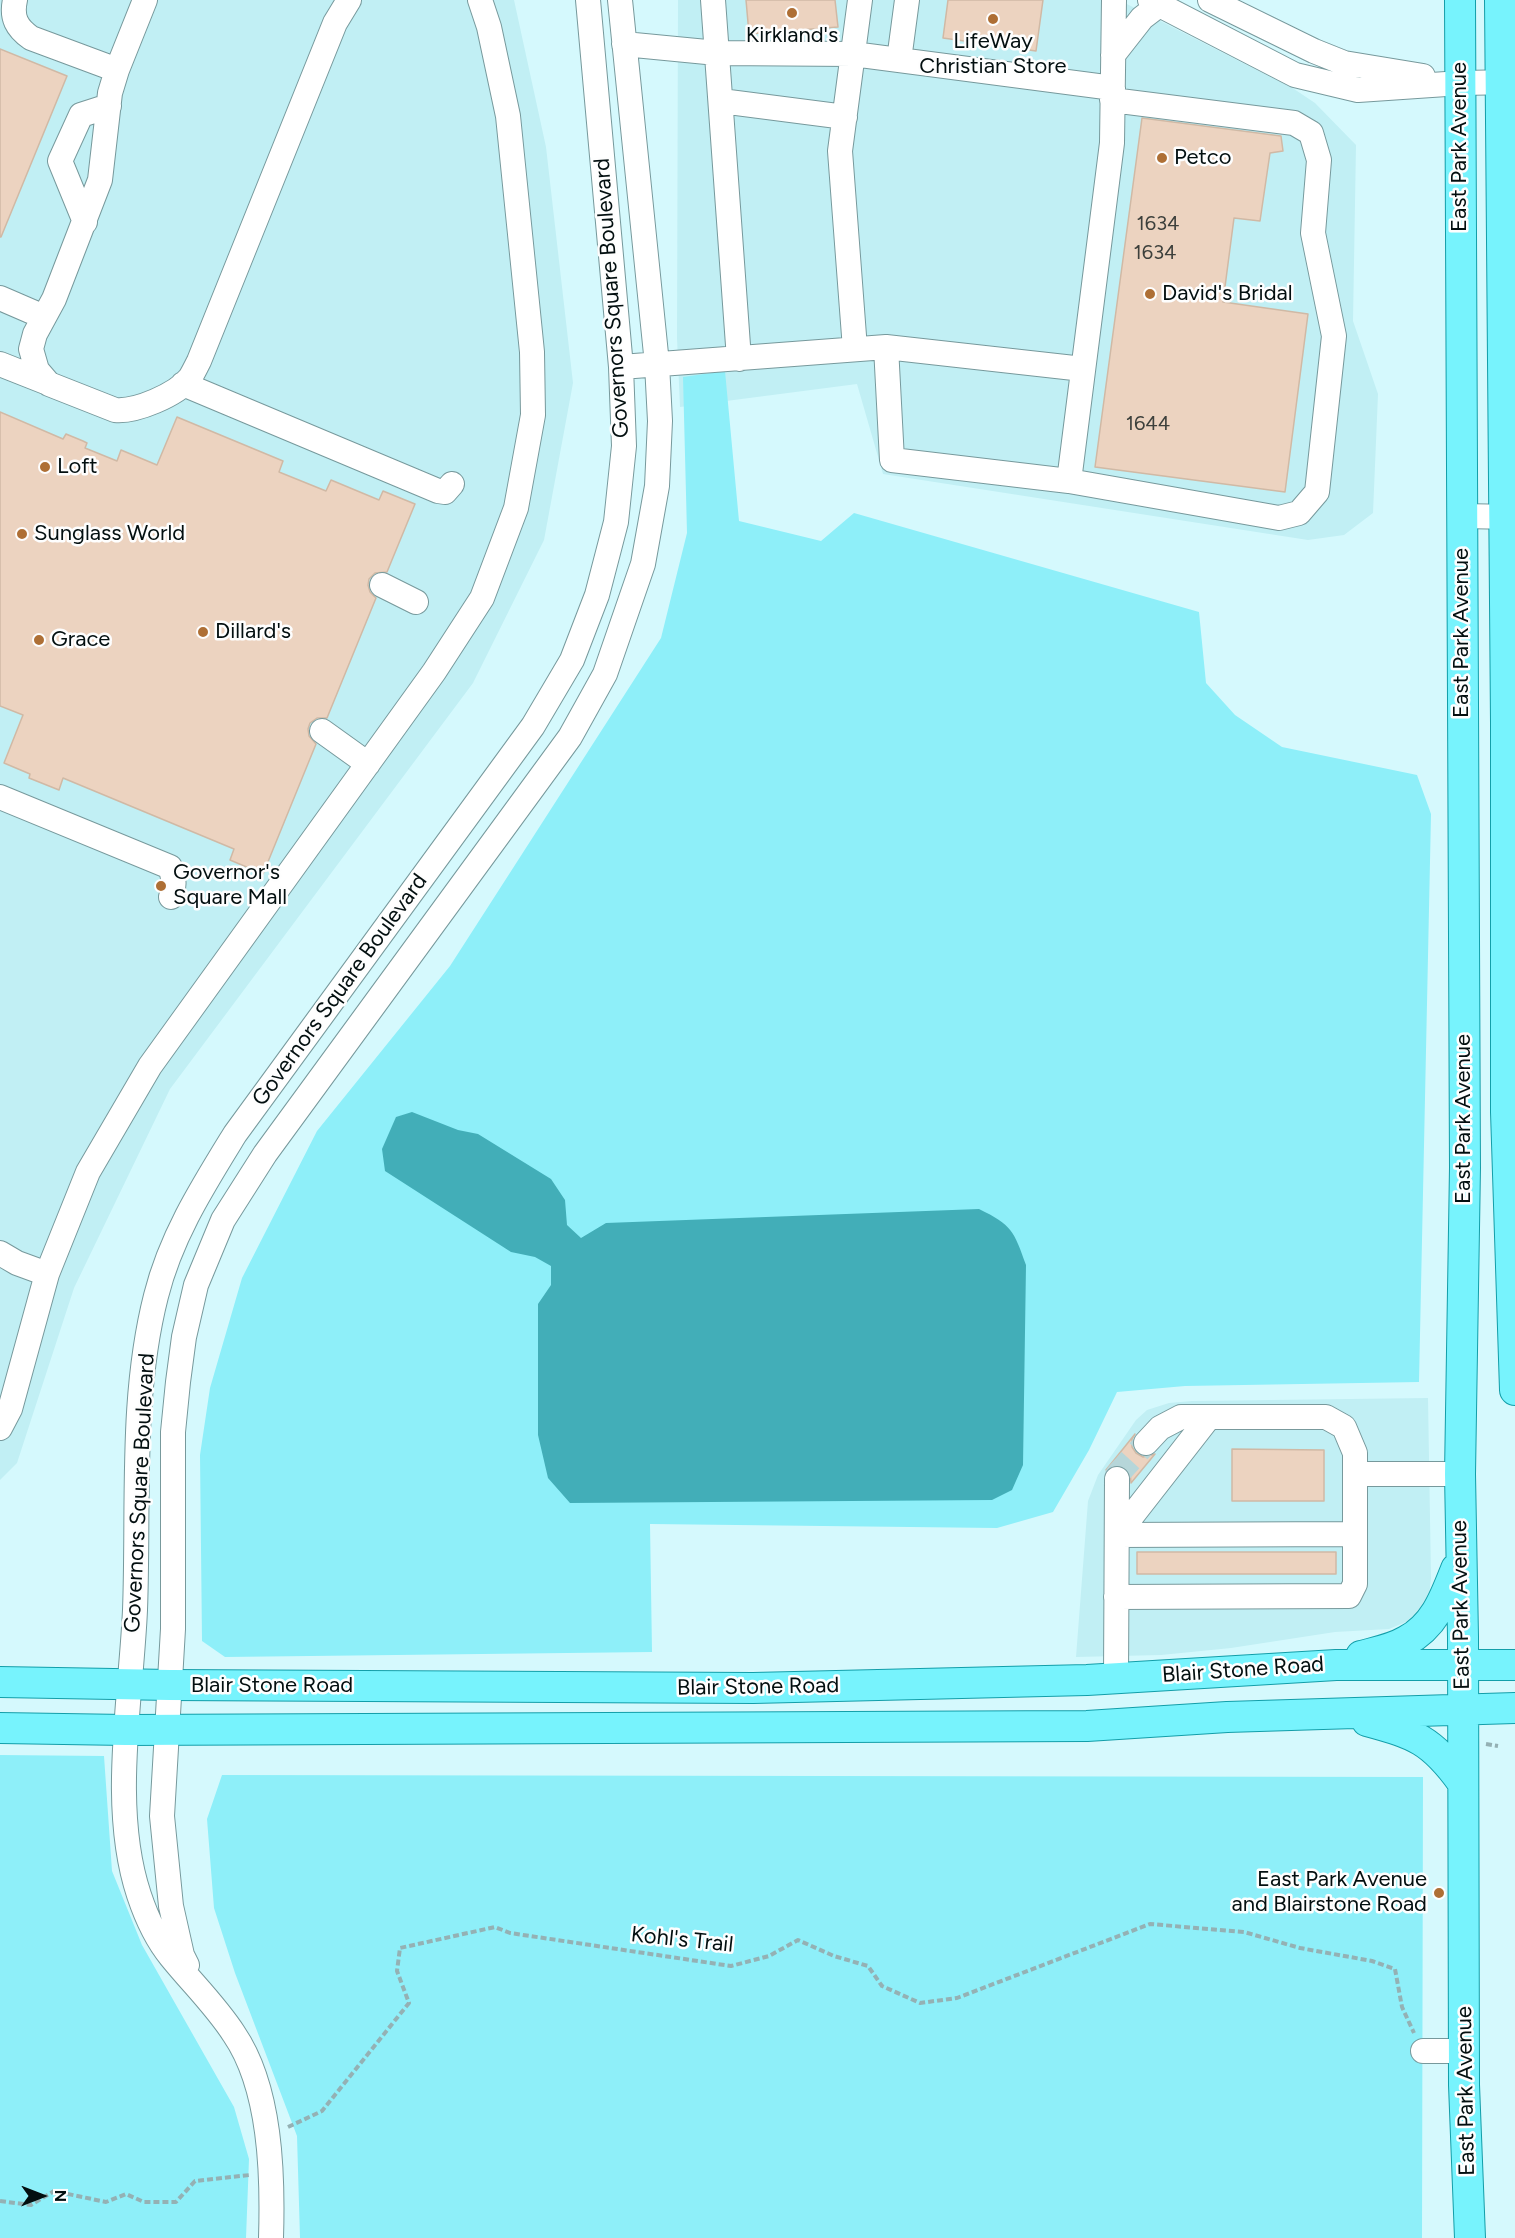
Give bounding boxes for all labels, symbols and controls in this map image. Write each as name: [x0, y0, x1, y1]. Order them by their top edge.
marker: Kirkland's: [785, 6, 799, 20]
marker: LifeWay Christian Store: [986, 12, 1000, 26]
place label: Kirkland's: [746, 23, 838, 49]
place label: LifeWay Christian Store: [919, 29, 1067, 80]
street label: East Park Avenue: [1447, 62, 1473, 232]
place label: Petco: [1174, 145, 1231, 171]
marker: Petco: [1155, 151, 1169, 165]
street label: Governors Square Boulevard: [589, 157, 635, 439]
house number: 1634: [1137, 212, 1179, 236]
house number: 1634: [1134, 241, 1176, 265]
place label: David's Bridal: [1162, 281, 1293, 307]
marker: David's Bridal: [1143, 287, 1157, 301]
house number: 1644: [1126, 412, 1170, 436]
place label: Loft: [57, 454, 98, 480]
marker: Loft: [38, 460, 52, 474]
place label: Sunglass World: [34, 521, 185, 547]
marker: Sunglass World: [15, 527, 29, 541]
street label: East Park Avenue: [1449, 548, 1475, 718]
place label: Dillard's: [215, 619, 291, 645]
marker: Dillard's: [196, 625, 210, 639]
place label: Grace: [51, 627, 110, 653]
marker: Grace: [32, 633, 46, 647]
place label: Governor's Square Mall: [173, 860, 287, 912]
street label: Governors Square Boulevard: [247, 869, 433, 1111]
marker: Governor's Square Mall: [154, 879, 168, 893]
street label: East Park Avenue: [1451, 1034, 1477, 1204]
street label: Governors Square Boulevard: [119, 1352, 161, 1634]
street label: East Park Avenue: [1446, 1520, 1476, 1690]
street label: Blair Stone Road: [1161, 1651, 1325, 1689]
street label: Blair Stone Road: [677, 1672, 839, 1702]
street label: Blair Stone Road: [191, 1673, 353, 1699]
place label: East Park Avenue and Blairstone Road: [1231, 1867, 1427, 1918]
marker: East Park Avenue and Blairstone Road: [1432, 1886, 1446, 1900]
street label: Kohl's Trail: [629, 1921, 735, 1959]
street label: East Park Avenue: [1451, 2006, 1481, 2176]
north arrow: [12, 2166, 72, 2226]
text: N: [51, 2190, 70, 2202]

